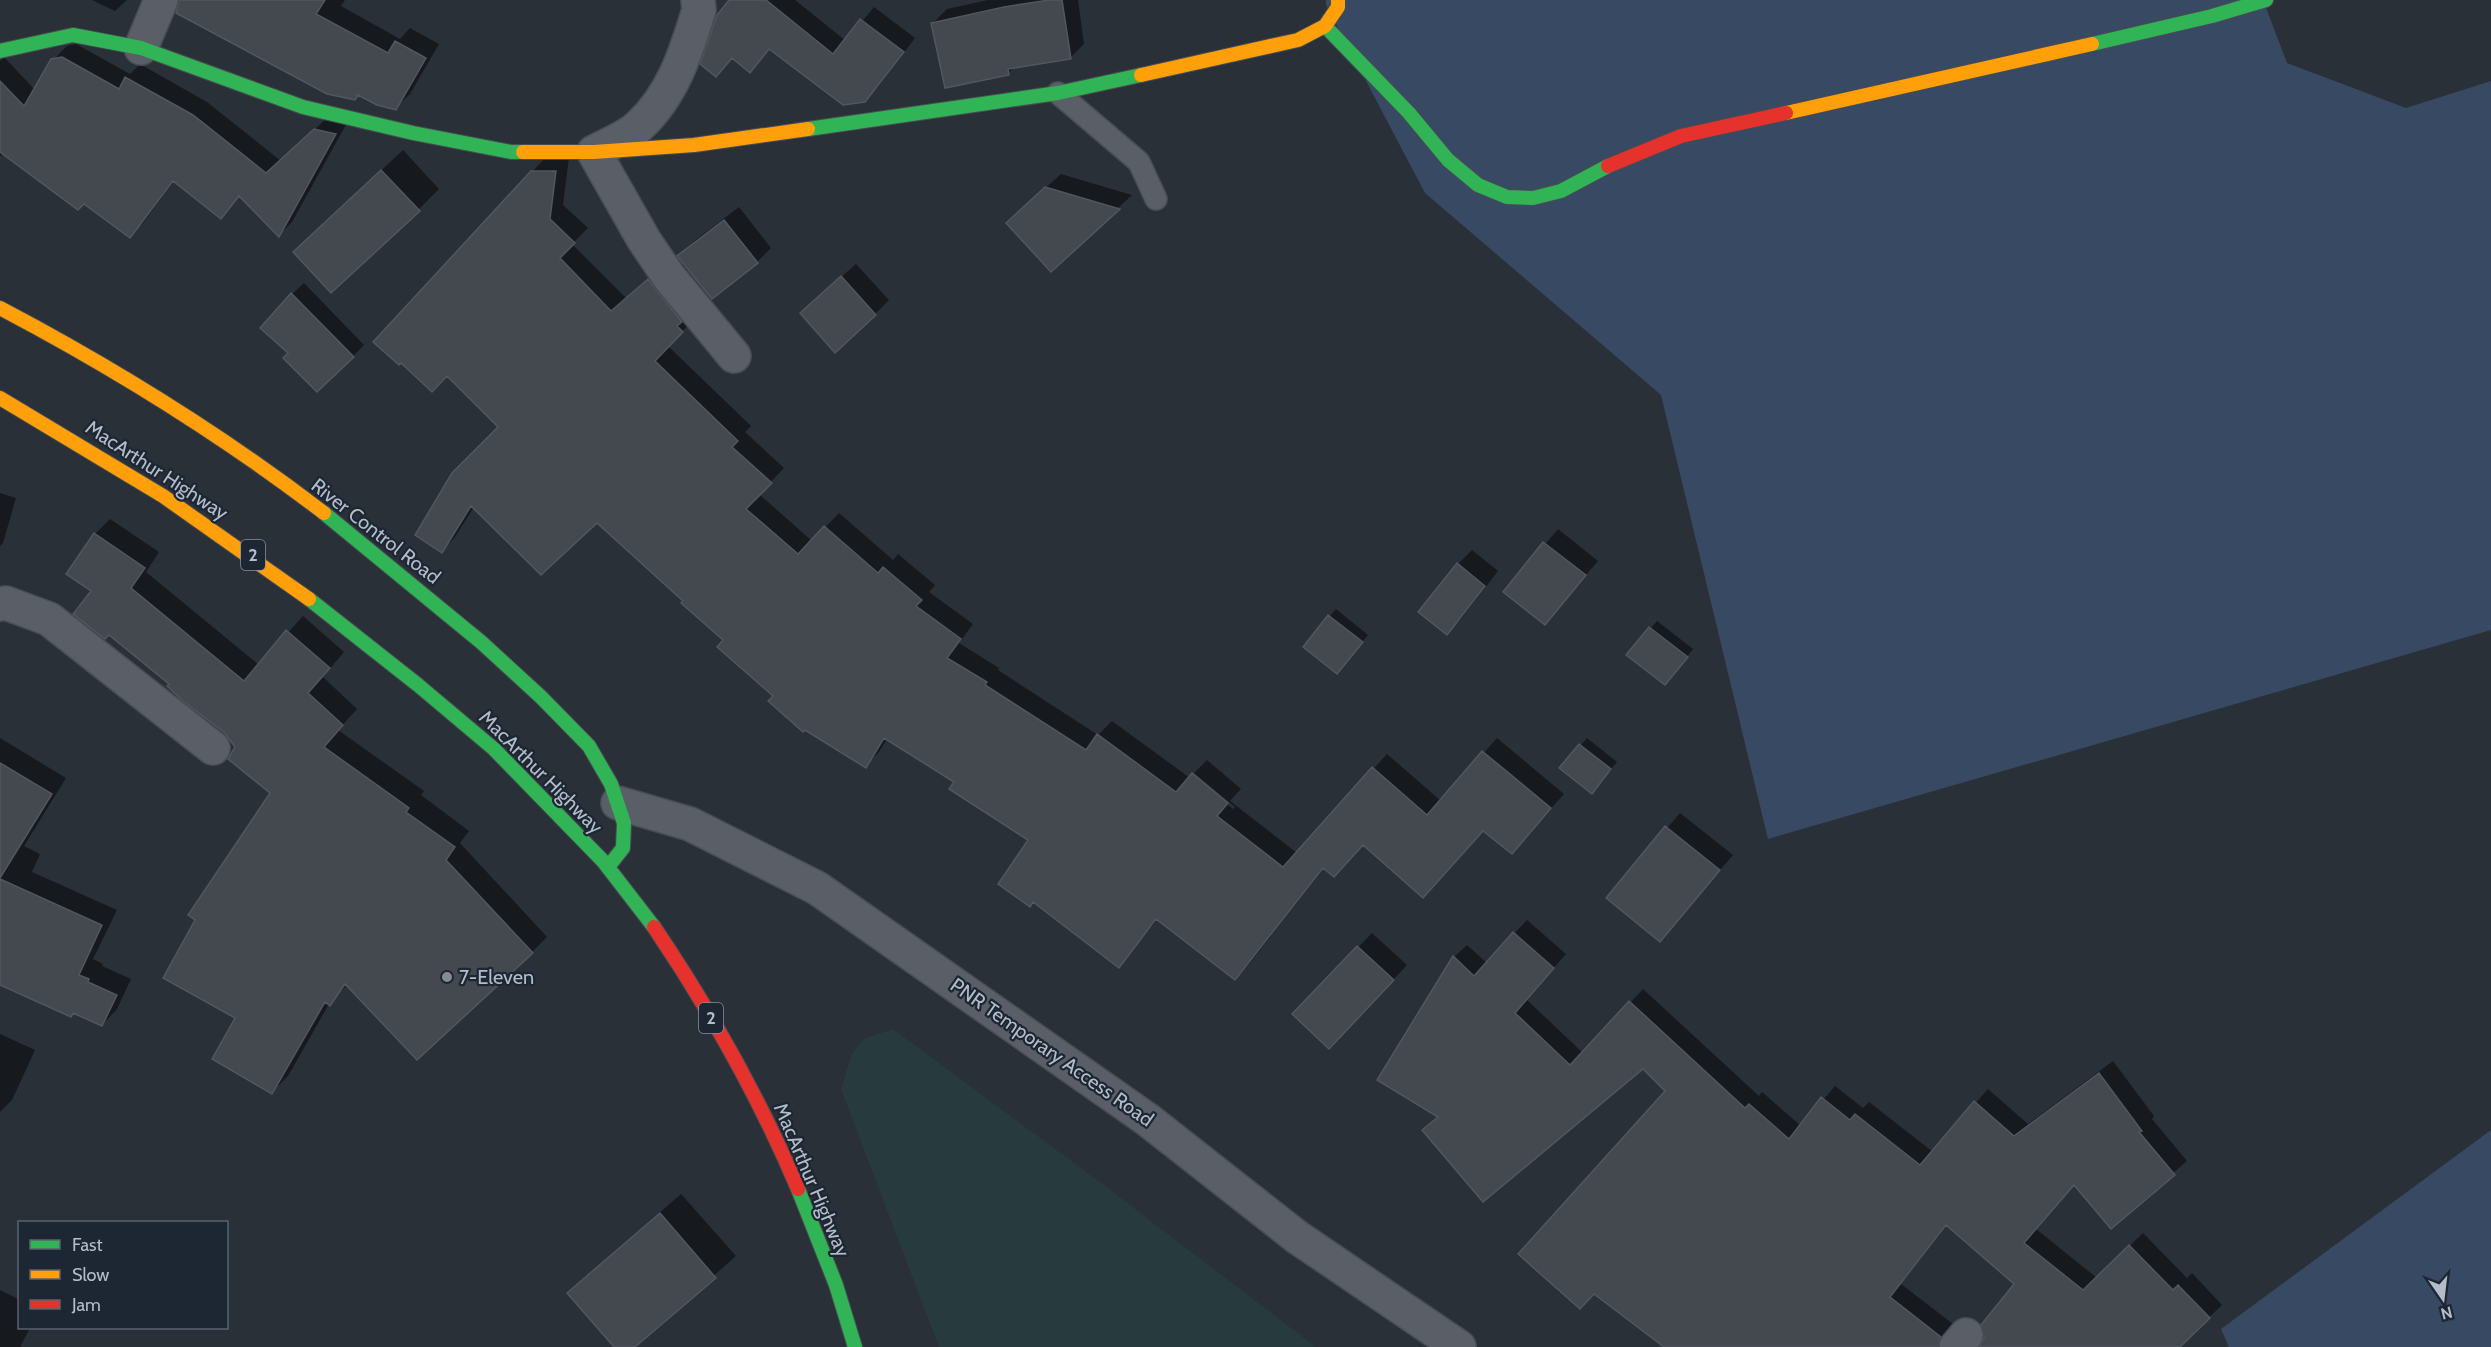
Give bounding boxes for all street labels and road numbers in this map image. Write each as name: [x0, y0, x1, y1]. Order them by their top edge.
street label: MacArthur Highway: [81, 415, 233, 525]
street label: River Control Road: [307, 473, 445, 589]
road number: 2: [241, 540, 265, 570]
street label: MacArthur Highway: [474, 705, 608, 839]
street label: PNR Temporary Access Road: [946, 973, 1158, 1131]
road number: 2: [699, 1003, 723, 1033]
street label: MacArthur Highway: [769, 1099, 855, 1261]

